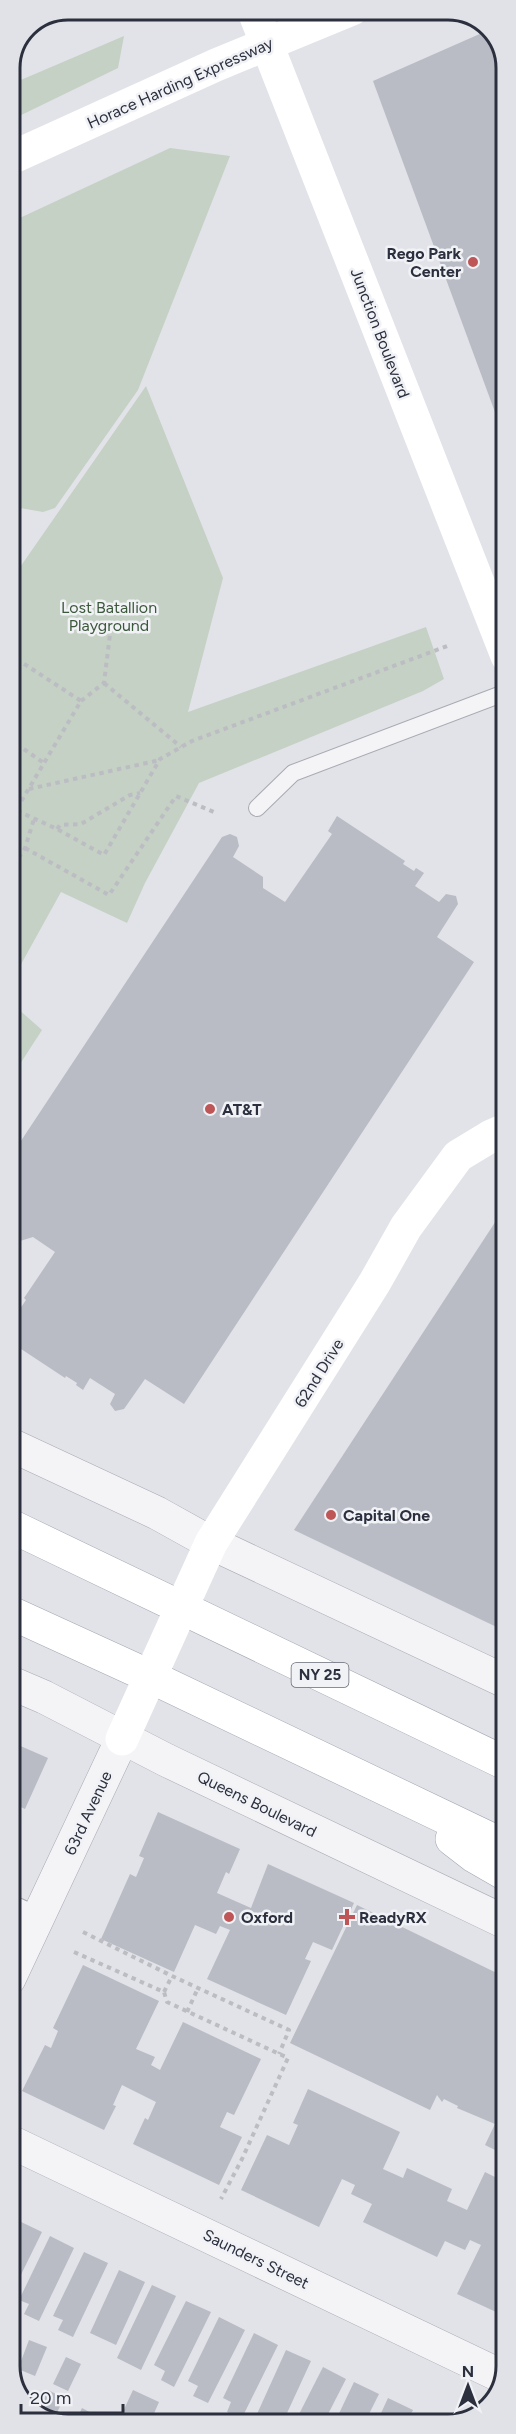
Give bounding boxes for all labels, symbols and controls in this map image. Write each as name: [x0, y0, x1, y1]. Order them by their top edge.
street label: Horace Harding Expressway: [84, 33, 276, 133]
place label: Rego Park Center: [386, 244, 461, 281]
marker: Rego Park Center: [466, 255, 480, 269]
street label: Junction Boulevard: [346, 265, 414, 401]
park label: Lost Batallion Playground: [61, 598, 157, 635]
place label: AT&T: [222, 1100, 262, 1119]
marker: AT&T: [203, 1102, 217, 1116]
street label: 62nd Drive: [290, 1335, 348, 1411]
place label: Capital One: [343, 1506, 430, 1525]
marker: Capital One: [324, 1508, 338, 1522]
road number: NY 25: [292, 1663, 348, 1687]
street label: Queens Boulevard: [194, 1767, 320, 1841]
street label: 63rd Avenue: [60, 1768, 116, 1858]
place label: Oxford: [241, 1908, 293, 1927]
place label: ReadyRX: [359, 1908, 427, 1927]
marker: Oxford: [222, 1910, 236, 1924]
marker: ReadyRX: [340, 1910, 354, 1924]
street label: Saunders Street: [200, 2225, 312, 2293]
north arrow: [438, 2356, 498, 2416]
text: N: [462, 2362, 474, 2381]
scale bar: [21, 2377, 123, 2415]
text: 20 m: [30, 2387, 71, 2409]

